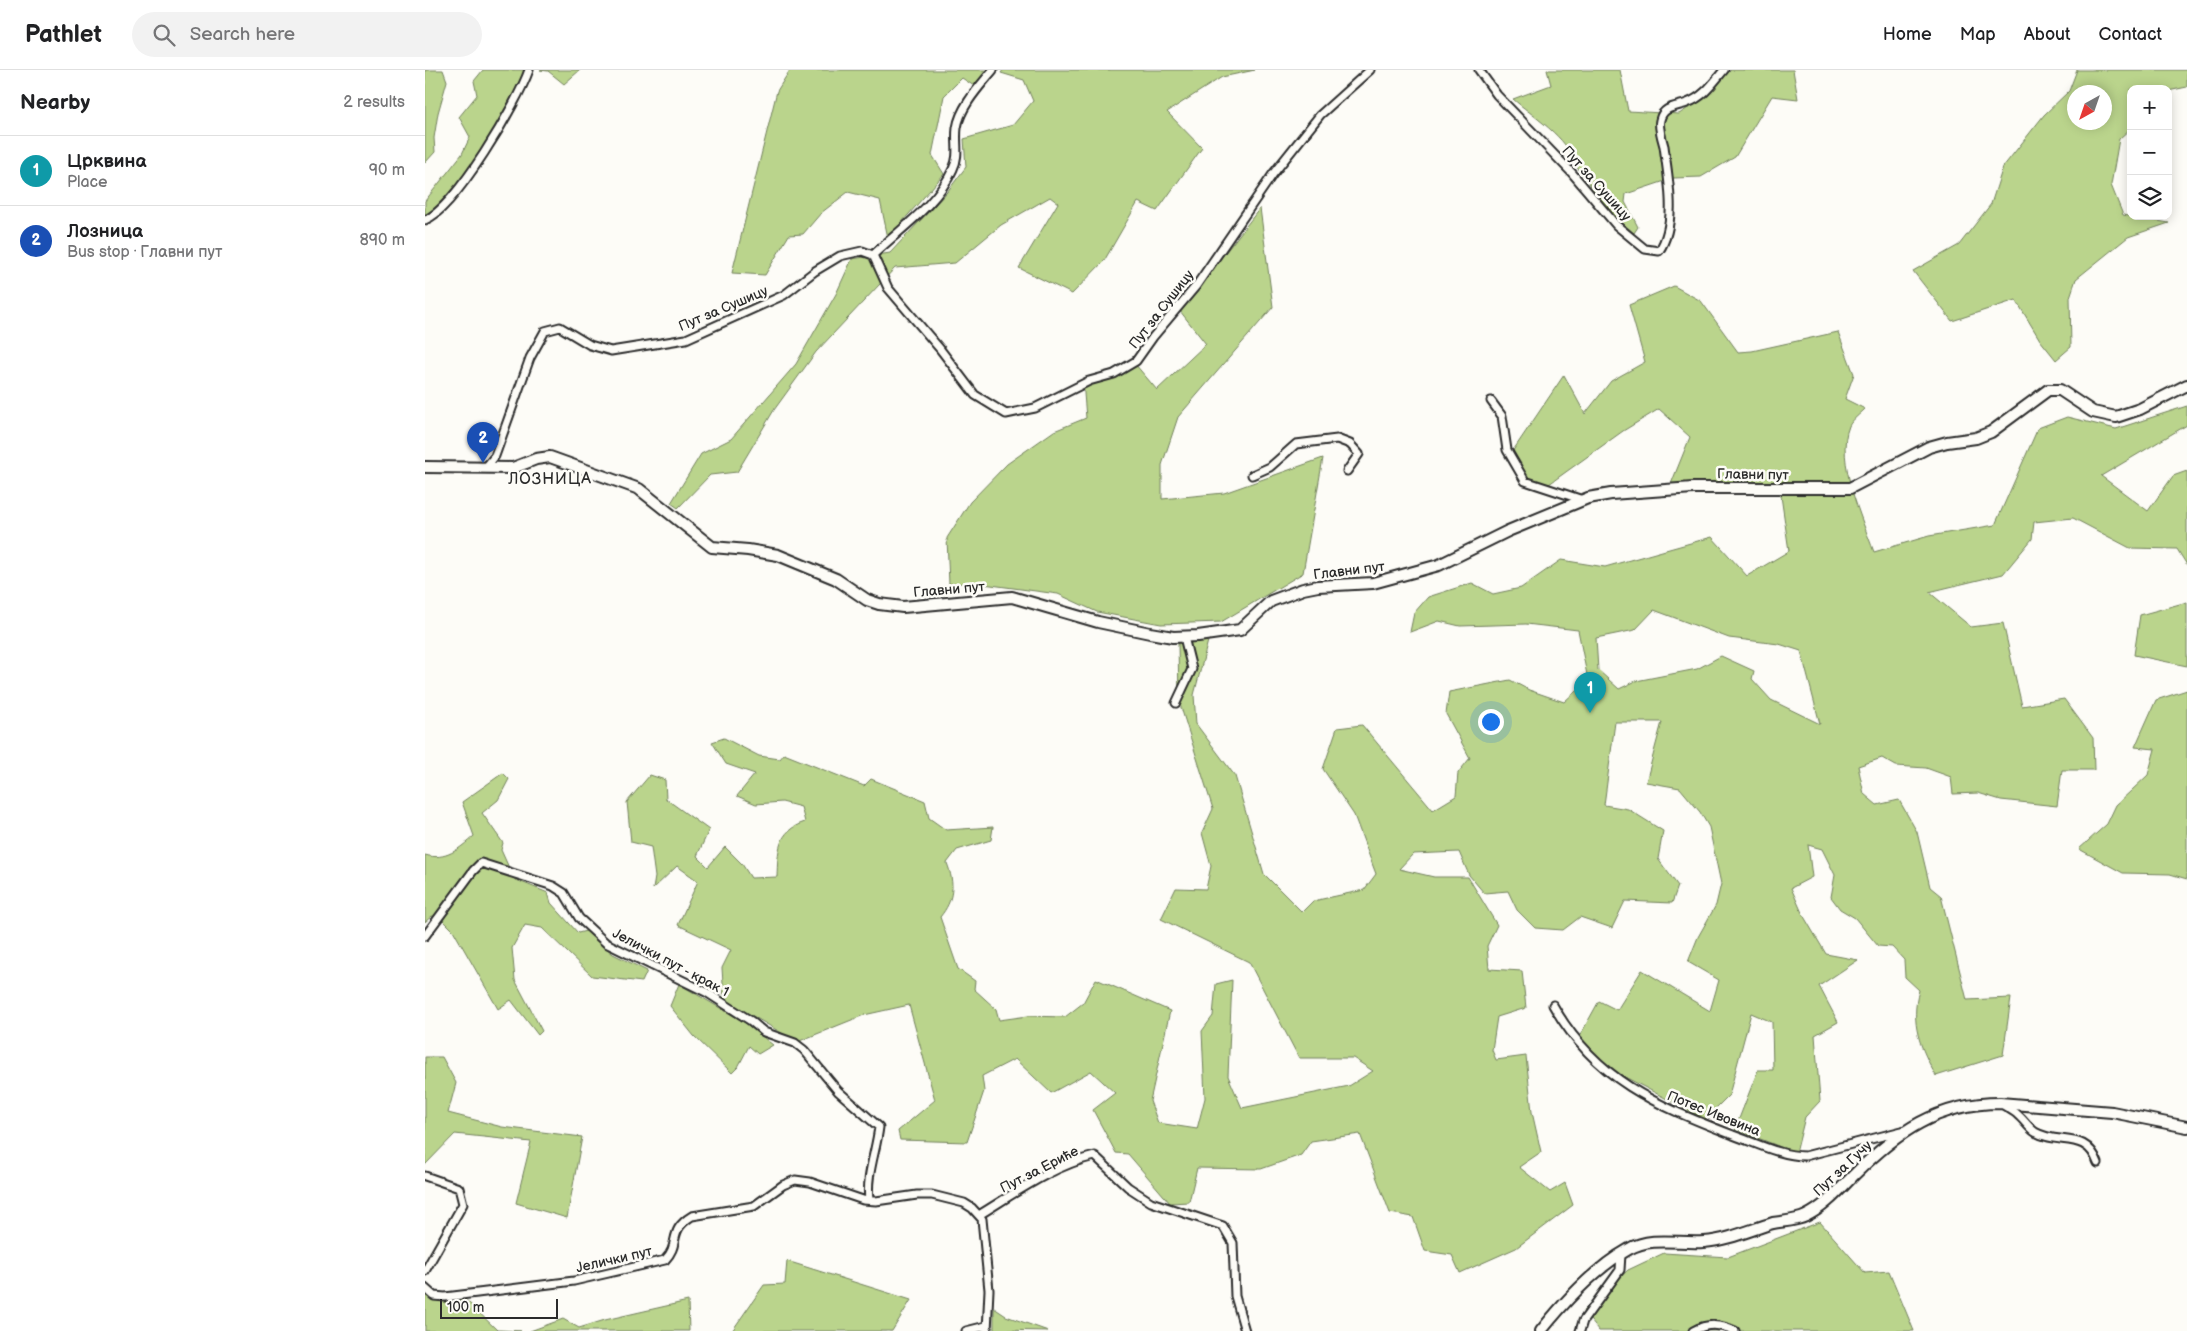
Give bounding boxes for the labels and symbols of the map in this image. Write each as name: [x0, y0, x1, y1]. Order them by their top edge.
north arrow: [2067, 85, 2112, 130]
street label: Пут за Сушицу: [1558, 142, 1635, 225]
street label: Пут за Сушицу: [1125, 266, 1198, 352]
street label: Пут за Сушицу: [676, 282, 771, 335]
pin: 2: [467, 422, 499, 463]
street label: Главни пут: [1717, 465, 1790, 484]
district label: ЛОЗНИЦА: [507, 470, 592, 489]
street label: Главни пут: [1312, 558, 1386, 583]
street label: Главни пут: [913, 578, 986, 601]
pin: 1: [1574, 672, 1606, 713]
your location: [1478, 709, 1504, 735]
street label: Јелички пут - крак 1: [610, 925, 732, 1000]
street label: Потес Ивовина: [1665, 1087, 1763, 1140]
street label: Пут за Гучу: [1810, 1137, 1876, 1200]
street label: Пут за Ериће: [997, 1142, 1081, 1196]
street label: Јелички пут: [574, 1242, 654, 1276]
scale bar: [440, 1296, 557, 1319]

